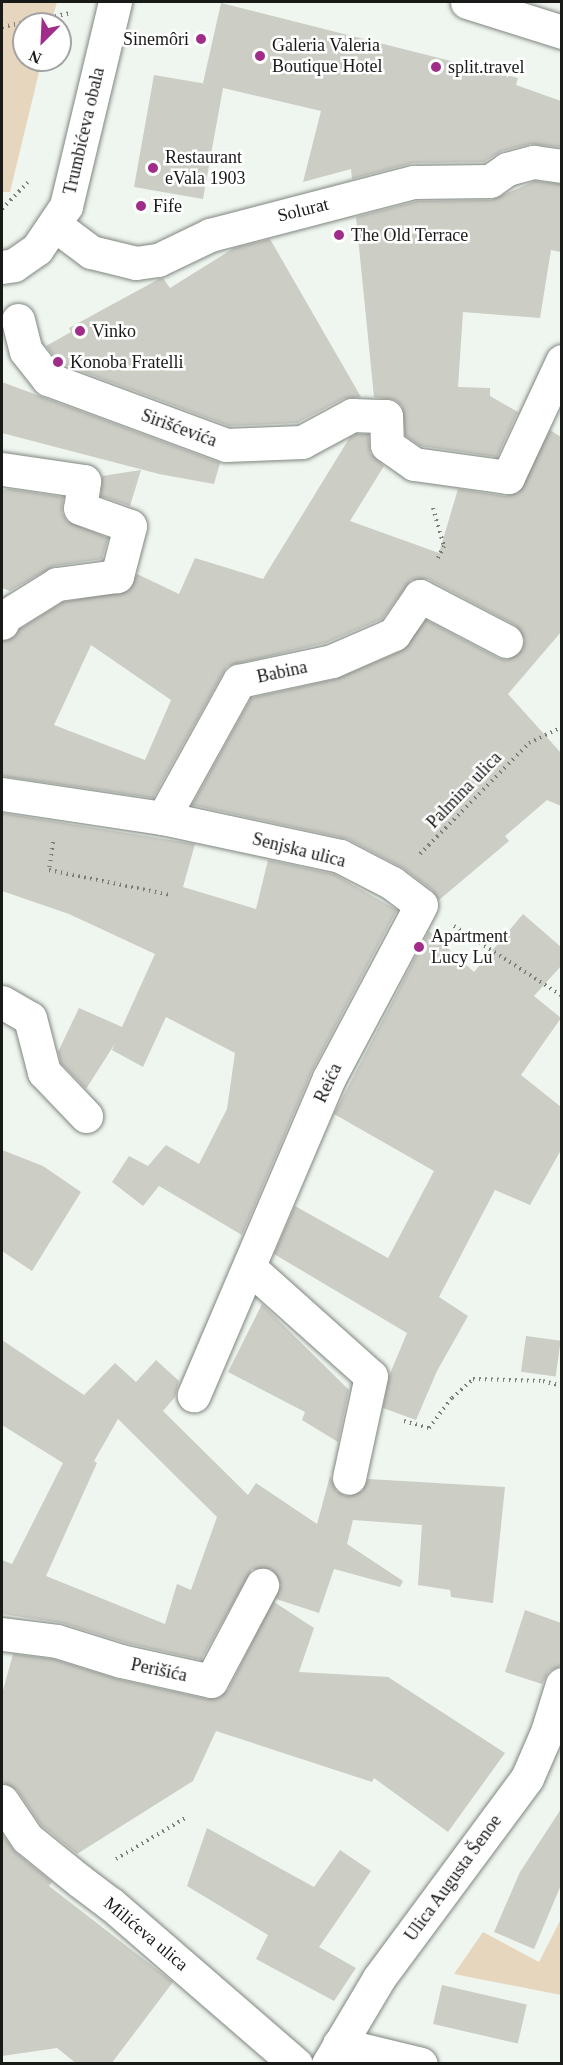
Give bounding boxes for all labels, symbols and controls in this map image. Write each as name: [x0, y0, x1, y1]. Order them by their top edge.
north arrow: [12, 12, 72, 72]
place label: Sinemôri: [123, 28, 189, 50]
marker: Sinemôri: [194, 32, 208, 46]
place label: Galeria Valeria Boutique Hotel: [272, 35, 382, 78]
text: N: [27, 47, 44, 67]
marker: Galeria Valeria Boutique Hotel: [253, 49, 267, 63]
place label: split.travel: [448, 56, 524, 78]
marker: split.travel: [429, 60, 443, 74]
street label: Trumbićeva obala: [59, 65, 109, 197]
place label: Restaurant eVala 1903: [165, 147, 245, 190]
marker: Restaurant eVala 1903: [146, 161, 160, 175]
street label: Solurat: [275, 193, 331, 227]
place label: Fife: [153, 195, 182, 217]
marker: Fife: [134, 199, 148, 213]
place label: The Old Terrace: [351, 224, 469, 246]
marker: The Old Terrace: [332, 228, 346, 242]
place label: Vinko: [92, 320, 136, 342]
marker: Vinko: [73, 324, 87, 338]
place label: Konoba Fratelli: [70, 351, 183, 373]
marker: Konoba Fratelli: [51, 355, 65, 369]
street label: Sirišćevića: [138, 404, 220, 452]
street label: Babina: [255, 656, 309, 688]
street label: Palmina ulica: [422, 747, 506, 833]
street label: Senjska ulica: [250, 828, 348, 872]
place label: Apartment Lucy Lu: [431, 926, 508, 968]
marker: Apartment Lucy Lu: [412, 940, 426, 954]
street label: Reića: [310, 1060, 346, 1106]
street label: Perišića: [129, 1654, 189, 1686]
street label: Ulica Augusta Šenoe: [400, 1810, 506, 1946]
street label: Milićeva ulica: [99, 1892, 193, 1976]

